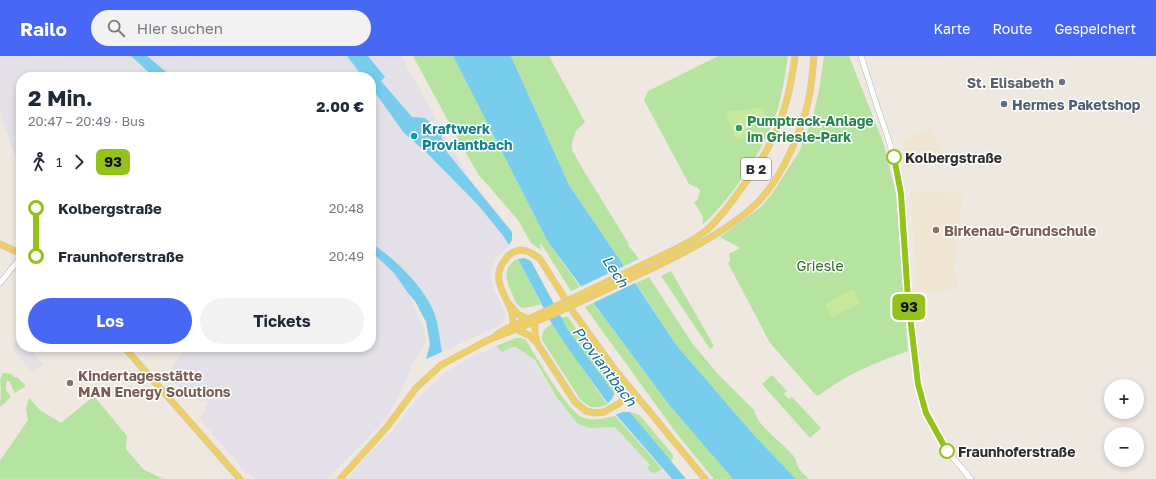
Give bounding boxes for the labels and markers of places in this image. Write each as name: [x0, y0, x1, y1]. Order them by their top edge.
place label: St. Elisabeth: [967, 74, 1054, 91]
marker: St. Elisabeth: [1057, 77, 1067, 87]
place label: Hermes Paketshop: [1012, 96, 1141, 113]
marker: Hermes Paketshop: [999, 99, 1009, 109]
place label: Pumptrack-Anlage im Griesle-Park: [747, 112, 874, 145]
place label: Kraftwerk Proviantbach: [422, 120, 512, 153]
marker: Pumptrack-Anlage im Griesle-Park: [734, 123, 744, 133]
marker: Kraftwerk Proviantbach: [409, 131, 419, 141]
marker: Kolbergstraße: [886, 149, 902, 165]
place label: Kolbergstraße: [905, 149, 1002, 166]
place label: Birkenau-Grundschule: [944, 222, 1096, 239]
marker: Birkenau-Grundschule: [931, 225, 941, 235]
place label: Kindertagesstätte MAN Energy Solutions: [78, 367, 231, 400]
marker: Kindertagesstätte MAN Energy Solutions: [65, 378, 75, 388]
marker: Fraunhoferstraße: [939, 443, 955, 459]
place label: Fraunhoferstraße: [958, 443, 1075, 460]

